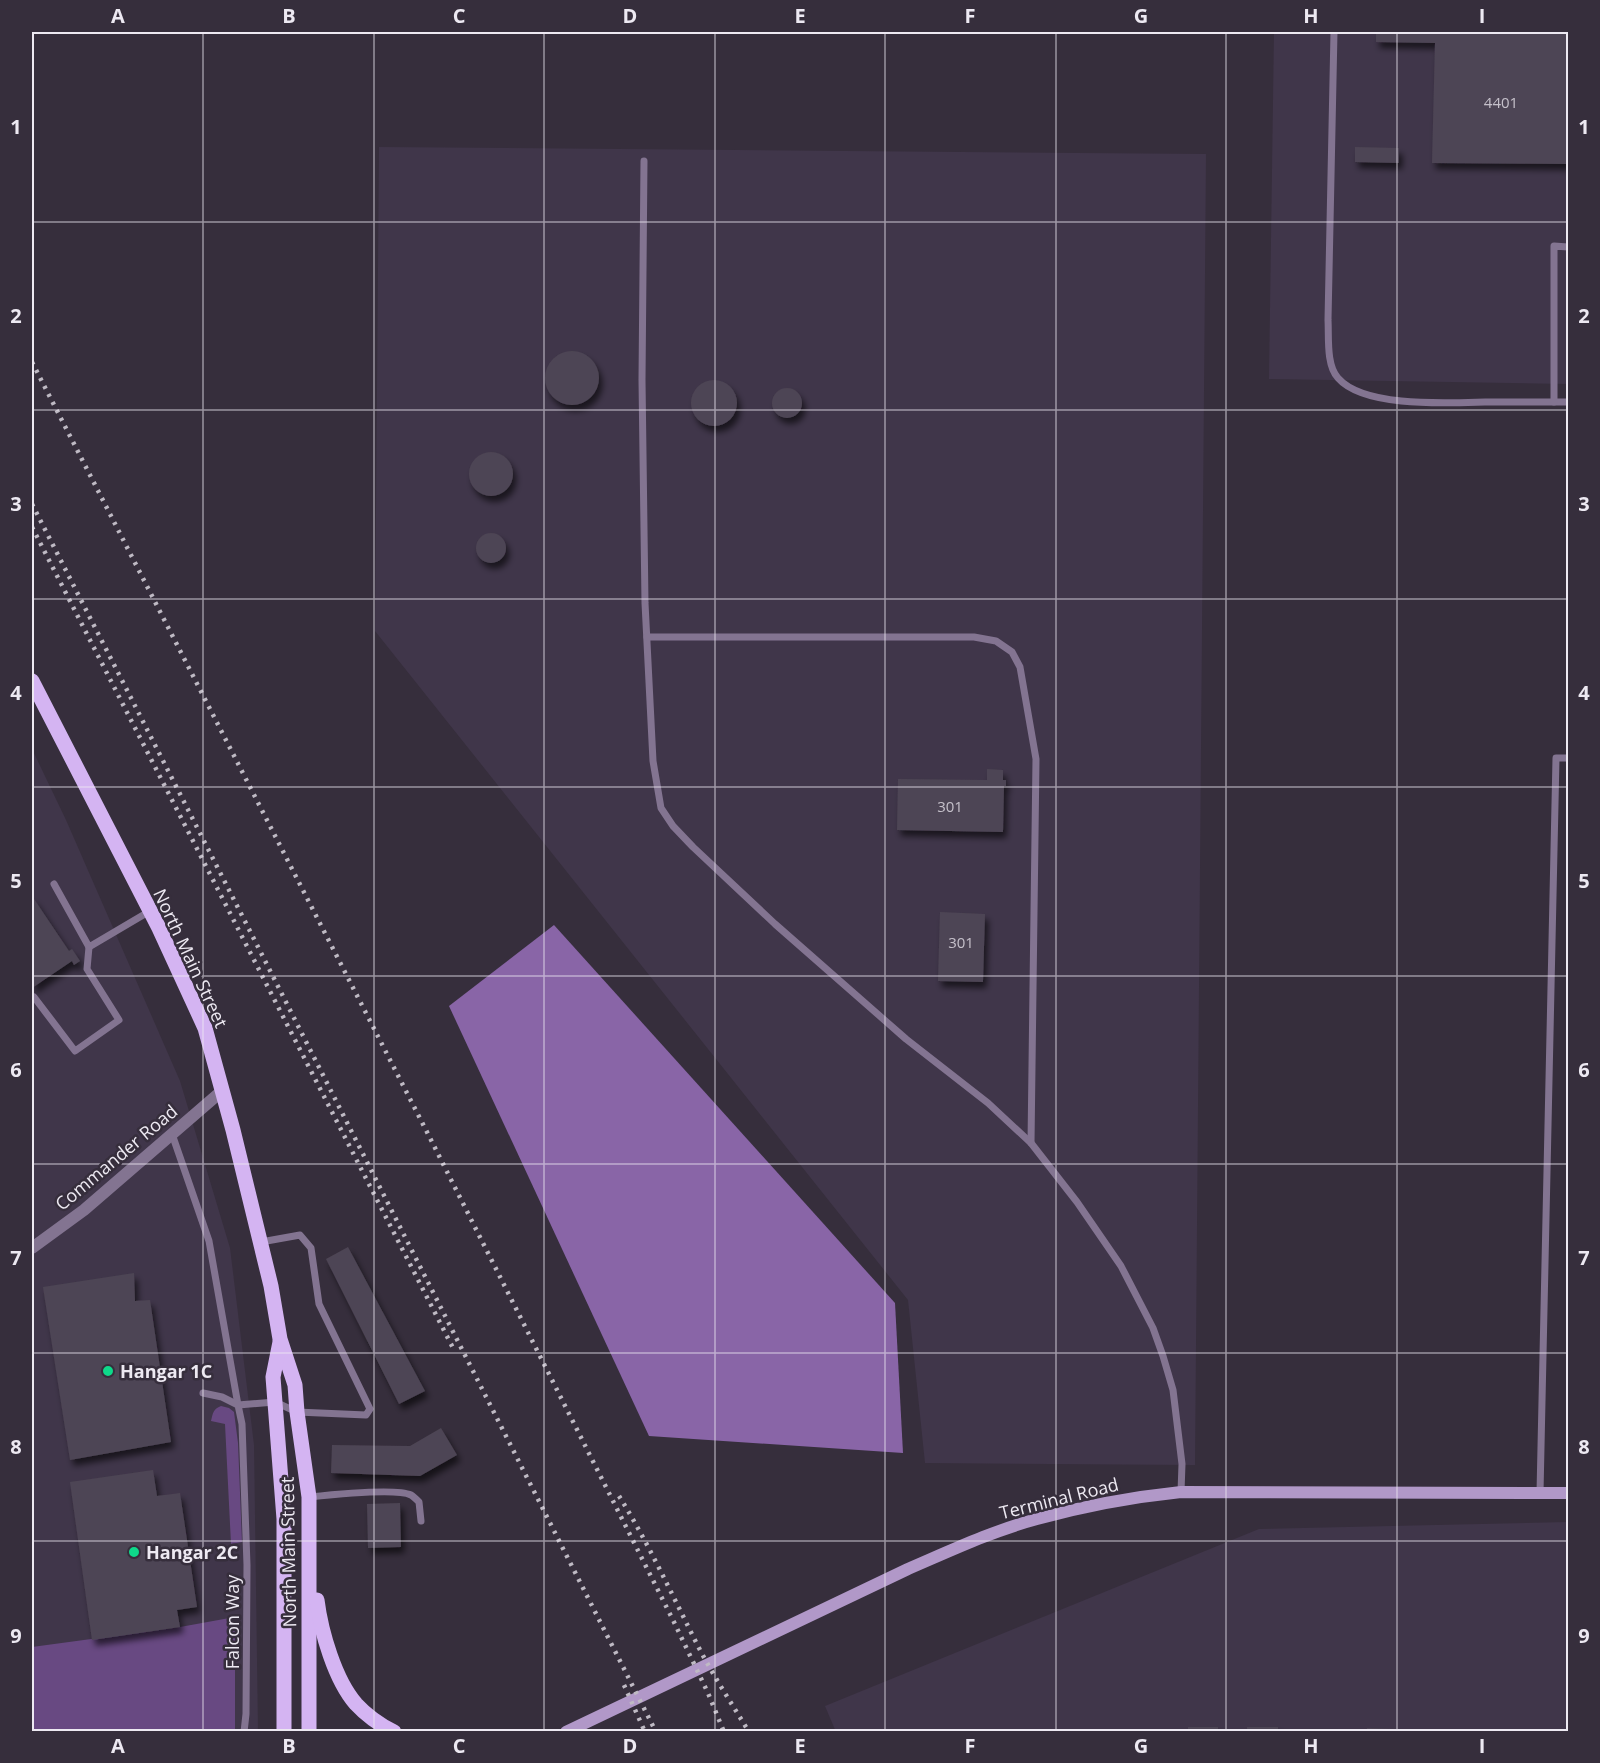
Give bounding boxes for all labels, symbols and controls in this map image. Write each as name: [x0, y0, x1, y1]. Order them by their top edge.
text: A: [111, 2, 125, 29]
text: B: [282, 2, 296, 29]
text: C: [453, 2, 466, 29]
text: D: [623, 2, 637, 29]
text: E: [794, 2, 806, 29]
text: F: [965, 2, 975, 29]
text: G: [1134, 2, 1148, 29]
text: H: [1303, 2, 1319, 29]
text: I: [1479, 2, 1485, 29]
house number: 4401: [1484, 92, 1518, 112]
text: 1: [10, 113, 22, 140]
text: 1: [1578, 113, 1590, 140]
text: 2: [10, 302, 22, 329]
text: 2: [1578, 302, 1590, 329]
text: 3: [10, 490, 22, 517]
text: 3: [1578, 490, 1590, 517]
text: 4: [10, 679, 22, 706]
text: 4: [1578, 679, 1590, 706]
house number: 301: [937, 796, 963, 816]
text: 5: [10, 867, 22, 894]
text: 5: [1578, 867, 1590, 894]
street label: North Main Street: [148, 885, 234, 1031]
house number: 301: [948, 932, 974, 952]
text: 6: [10, 1056, 22, 1083]
text: 6: [1578, 1056, 1590, 1083]
street label: Commander Road: [50, 1099, 182, 1215]
text: 7: [10, 1244, 22, 1271]
text: 7: [1578, 1244, 1590, 1271]
place label: Hangar 1C: [120, 1359, 212, 1383]
marker: Hangar 1C: [101, 1364, 115, 1378]
text: 8: [10, 1433, 22, 1460]
text: 8: [1578, 1433, 1590, 1460]
street label: Terminal Road: [997, 1472, 1121, 1524]
street label: North Main Street: [275, 1477, 301, 1627]
place label: Hangar 2C: [146, 1540, 238, 1564]
marker: Hangar 2C: [127, 1545, 141, 1559]
street label: Falcon Way: [220, 1574, 244, 1669]
text: 9: [10, 1622, 22, 1649]
text: 9: [1578, 1622, 1590, 1649]
text: A: [111, 1732, 125, 1759]
text: B: [282, 1732, 296, 1759]
text: C: [453, 1732, 466, 1759]
text: D: [623, 1732, 637, 1759]
text: E: [794, 1732, 806, 1759]
text: F: [965, 1732, 975, 1759]
text: G: [1134, 1732, 1148, 1759]
text: H: [1303, 1732, 1319, 1759]
text: I: [1479, 1732, 1485, 1759]

